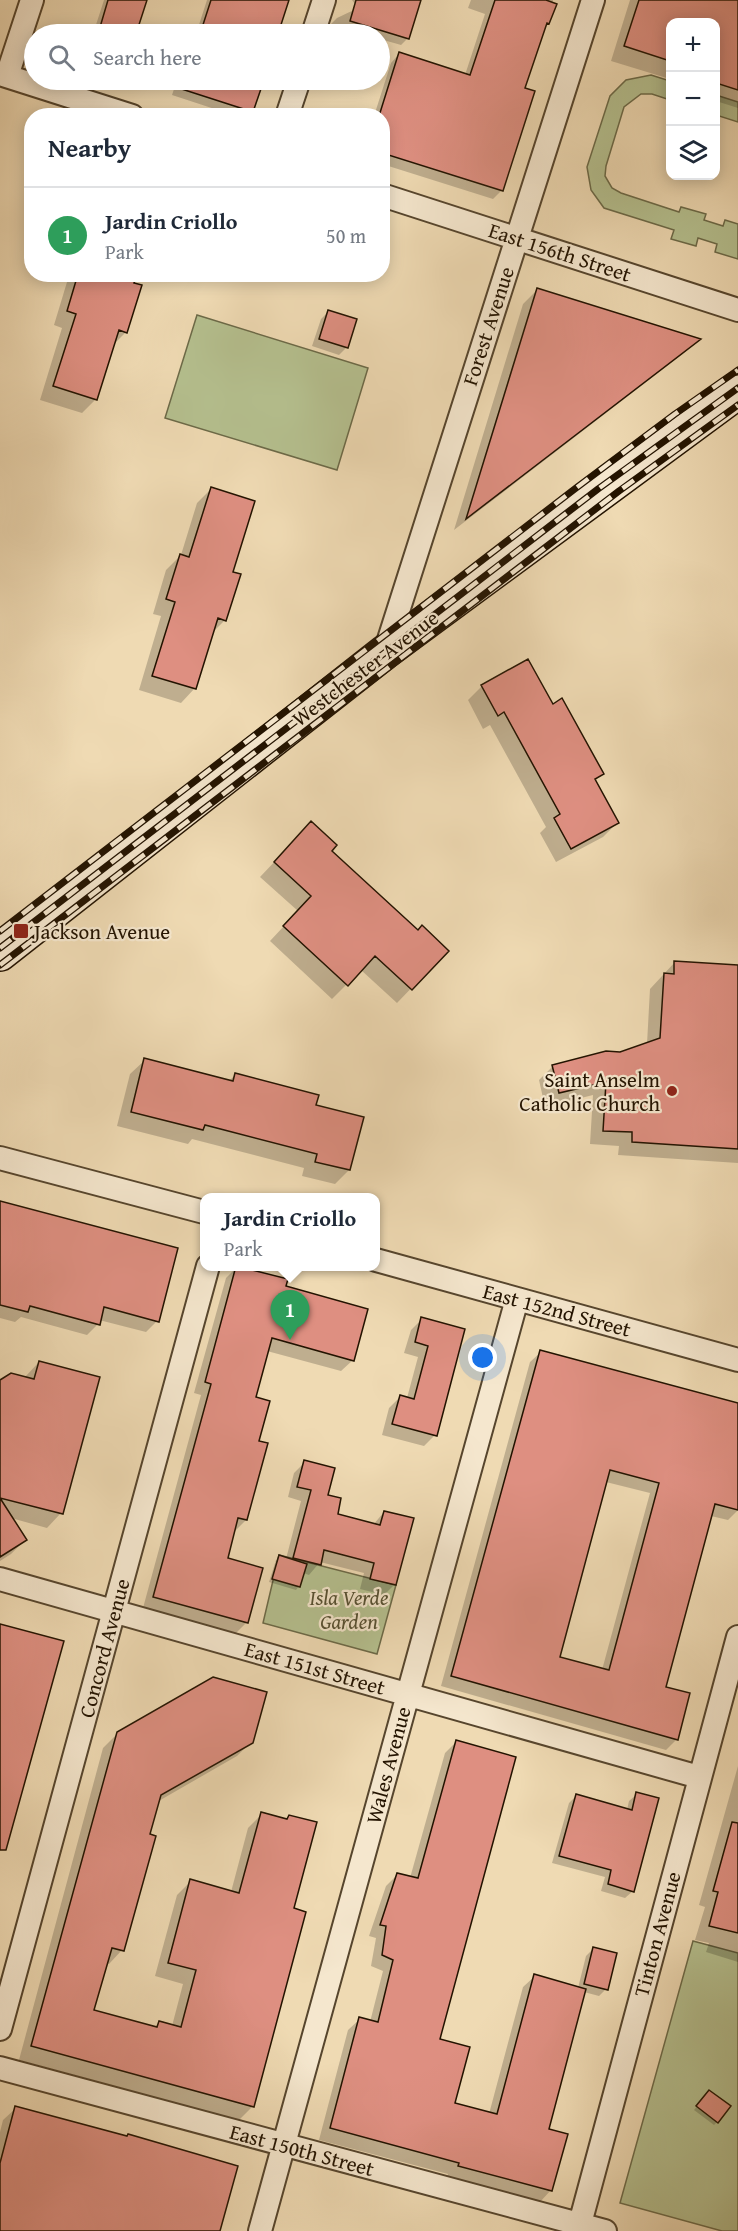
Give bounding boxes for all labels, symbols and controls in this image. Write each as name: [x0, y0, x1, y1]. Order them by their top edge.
map controls: [666, 18, 720, 180]
button: +: [666, 18, 720, 72]
search box: [24, 24, 390, 90]
icon: search: [45, 41, 78, 74]
text: Search here: [93, 41, 202, 73]
button: −: [666, 72, 720, 126]
button: layers: [666, 126, 720, 180]
text: Nearby: [48, 128, 131, 167]
text: Jardin Criollo: [105, 205, 237, 237]
street label: East 156th Street: [485, 214, 636, 290]
text: 1: [62, 221, 73, 250]
text: 50 m: [326, 221, 366, 250]
text: Park: [105, 237, 144, 266]
street label: Forest Avenue: [454, 262, 522, 389]
street label: Westchester Avenue: [285, 602, 445, 734]
place label: Jackson Avenue: [31, 916, 170, 947]
marker: Jackson Avenue: [12, 922, 30, 940]
place label: Saint Anselm Catholic Church: [519, 1064, 660, 1119]
marker: Saint Anselm Catholic Church: [665, 1084, 679, 1098]
popup: [200, 1193, 380, 1271]
text: Jardin Criollo: [224, 1202, 356, 1234]
text: Park: [224, 1234, 262, 1263]
street label: East 152nd Street: [480, 1275, 635, 1345]
pin: 1: [270, 1290, 310, 1340]
your location: [468, 1343, 497, 1372]
street label: Concord Avenue: [71, 1575, 137, 1721]
park label: Isla Verde Garden: [310, 1582, 388, 1637]
street label: East 151st Street: [241, 1633, 389, 1703]
street label: Wales Avenue: [357, 1703, 419, 1827]
street label: Tinton Avenue: [625, 1868, 689, 2000]
street label: East 150th Street: [226, 2116, 378, 2184]

